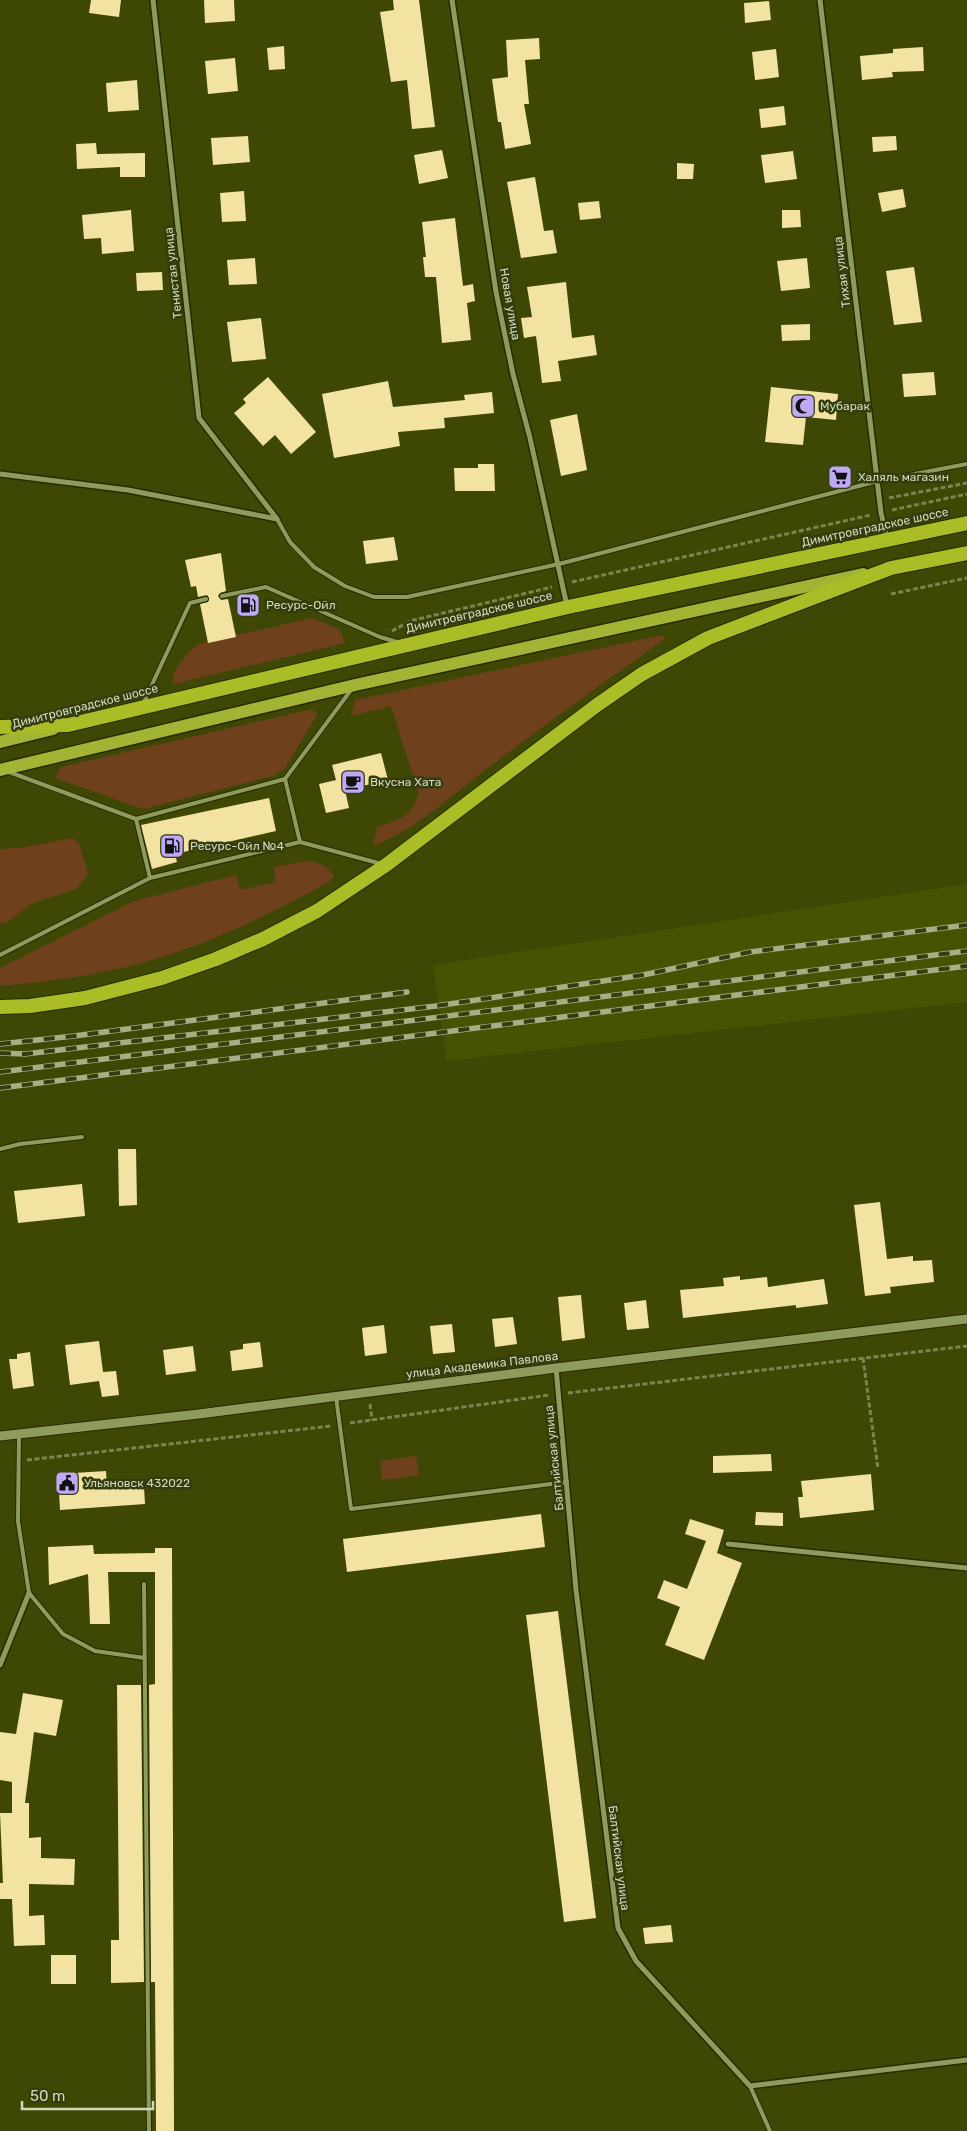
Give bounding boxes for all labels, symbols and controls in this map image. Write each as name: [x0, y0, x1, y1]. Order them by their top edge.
street label: Тенистая улица: [161, 227, 185, 319]
street label: Тихая улица: [831, 236, 853, 308]
street label: Новая улица: [497, 267, 523, 341]
mosque icon: Мубарак: [790, 393, 816, 419]
place label: Мубарак: [820, 399, 870, 413]
supermarket icon: Халяль магазин: [827, 464, 853, 490]
place label: Халяль магазин: [858, 470, 949, 484]
street label: Димитровградское шоссе: [800, 505, 950, 549]
street label: Димитровградское шоссе: [404, 588, 554, 636]
fuel station icon: Ресурс-Ойл: [235, 592, 261, 618]
place label: Ресурс-Ойл: [266, 598, 336, 612]
street label: Димитровградское шоссе: [11, 681, 160, 731]
cafe icon: Вкусна Хата: [340, 769, 366, 795]
place label: Вкусна Хата: [370, 775, 441, 789]
fuel station icon: Ресурс-Ойл №4: [159, 833, 185, 859]
place label: Ресурс-Ойл №4: [190, 839, 284, 853]
street label: улица Академика Павлова: [405, 1349, 559, 1381]
street label: Балтийская улица: [542, 1405, 566, 1511]
public building icon: Ульяновск 432022: [54, 1470, 80, 1496]
place label: Ульяновск 432022: [84, 1476, 190, 1490]
street label: Балтийская улица: [606, 1805, 632, 1911]
scale bar: [22, 2078, 154, 2110]
text: 50 m: [30, 2087, 65, 2105]

